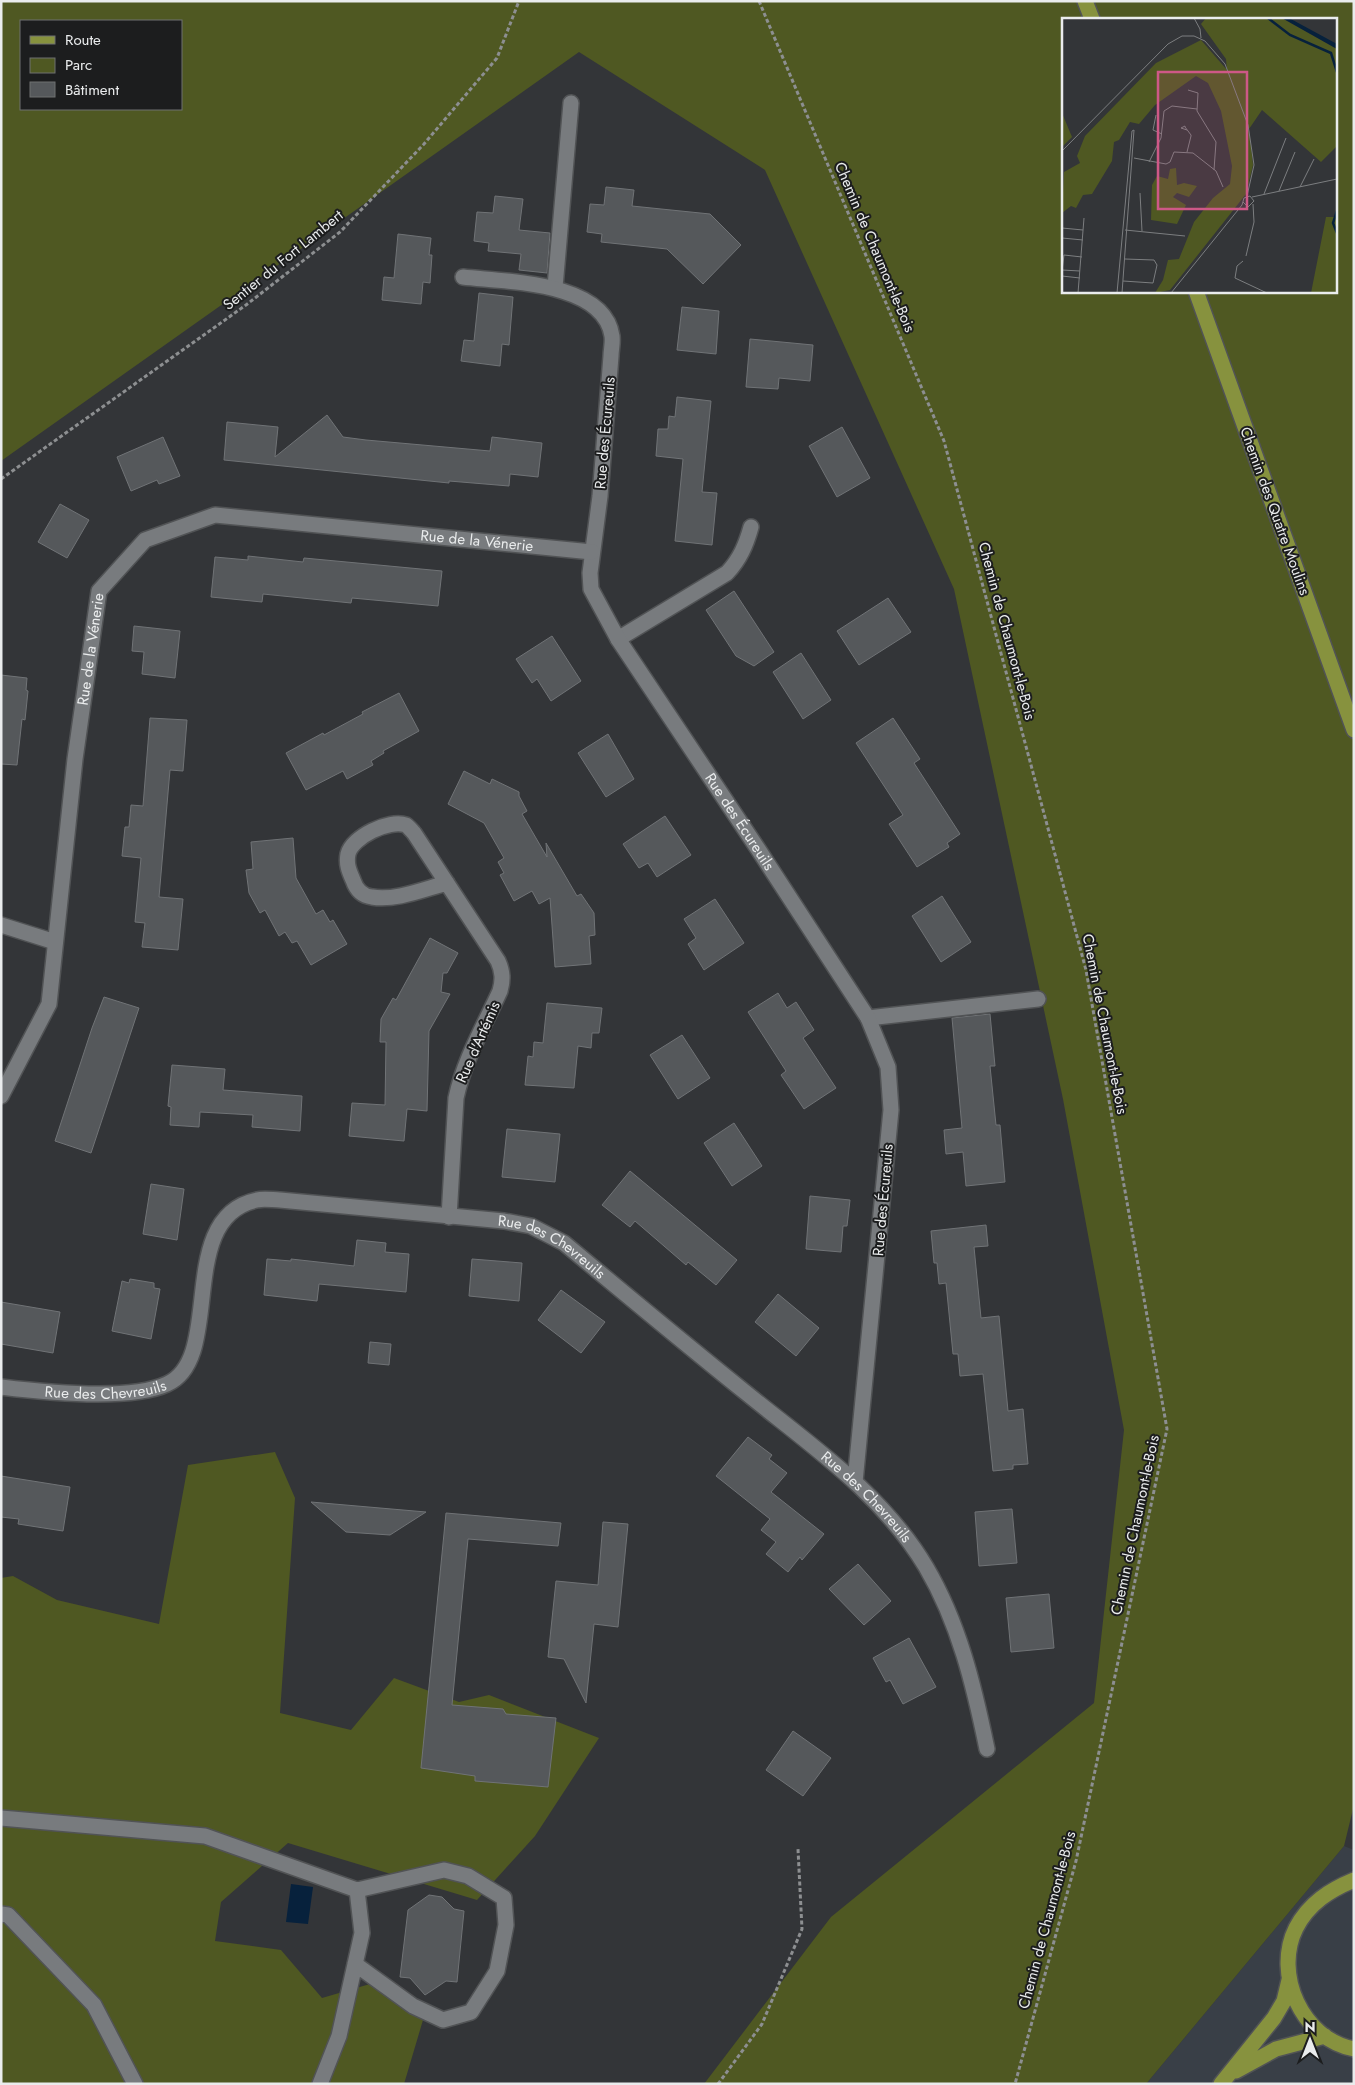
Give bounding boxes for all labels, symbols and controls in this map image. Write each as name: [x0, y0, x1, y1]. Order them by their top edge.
inset map: [1062, 18, 1338, 292]
legend: [20, 20, 182, 110]
text: Route: [65, 29, 101, 51]
text: Parc: [65, 54, 92, 76]
text: Bâtiment: [65, 79, 119, 101]
street label: Chemin de Chaumont-le-Bois: [829, 158, 921, 336]
street label: Sentier du Fort Lambert: [218, 204, 348, 315]
street label: Rue des Écureuils: [589, 376, 621, 490]
street label: Chemin des Quatre Moulins: [1234, 424, 1316, 598]
street label: Rue de la Vénerie: [419, 524, 535, 557]
street label: Chemin de Chaumont-le-Bois: [973, 540, 1041, 722]
street label: Rue de la Vénerie: [72, 591, 110, 707]
street label: Rue des Écureuils: [699, 769, 780, 875]
street label: Chemin de Chaumont-le-Bois: [1077, 932, 1133, 1116]
street label: Rue d'Artémis: [450, 998, 506, 1086]
street label: Rue des Écureuils: [867, 1143, 899, 1257]
street label: Rue des Chevreuils: [497, 1209, 610, 1284]
street label: Rue des Chevreuils: [44, 1374, 169, 1405]
street label: Chemin de Chaumont-le-Bois: [1105, 1433, 1165, 1617]
street label: Rue des Chevreuils: [816, 1446, 917, 1547]
street label: Chemin de Chaumont-le-Bois: [1013, 1829, 1081, 2011]
north arrow: [1285, 2015, 1335, 2065]
text: N: [1304, 2017, 1316, 2037]

